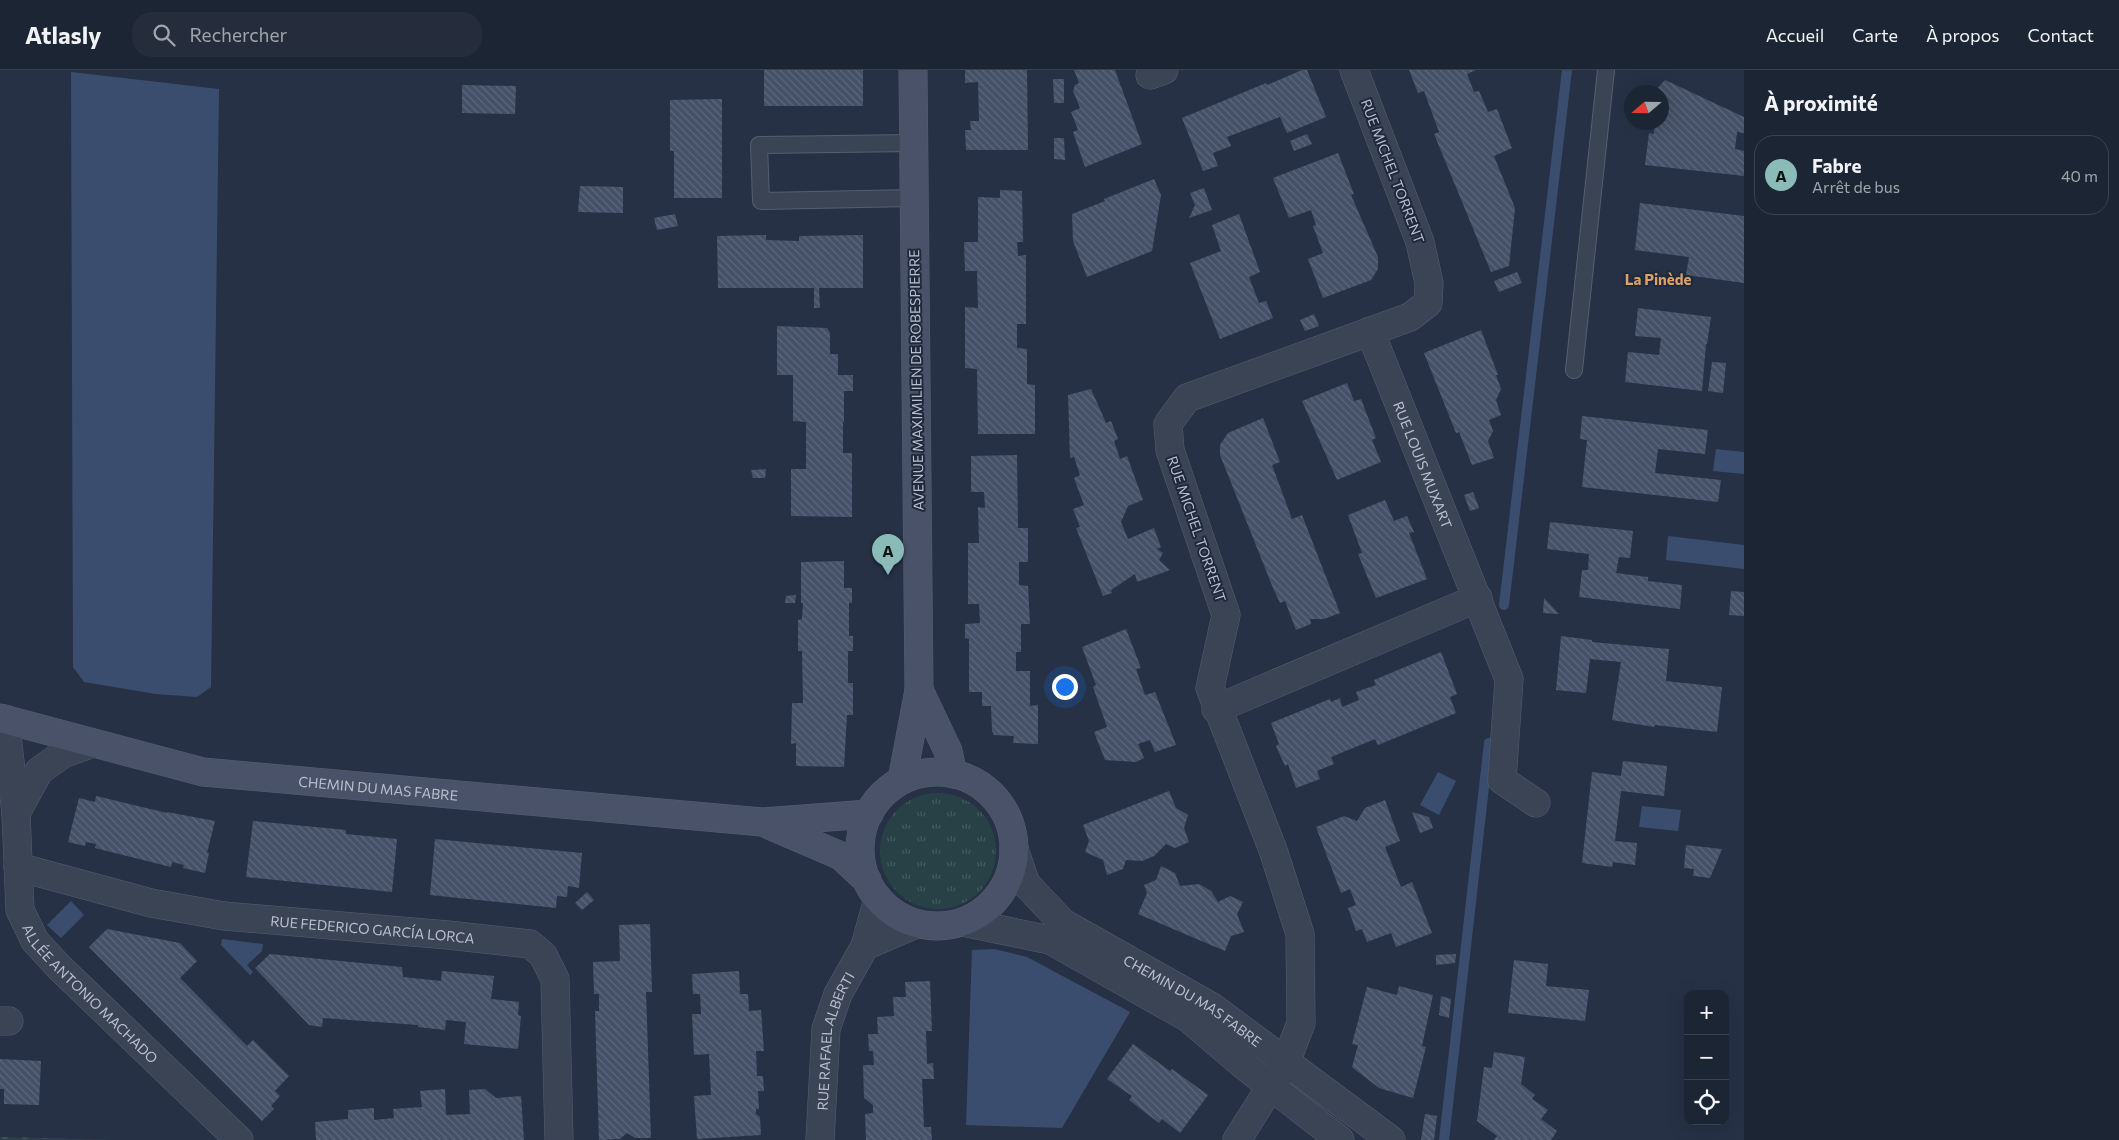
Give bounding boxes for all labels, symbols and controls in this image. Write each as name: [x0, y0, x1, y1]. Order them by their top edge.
search box: [132, 12, 482, 57]
text: Atlasly: [25, 20, 102, 49]
icon: search: [150, 21, 178, 49]
text: Rechercher: [190, 23, 287, 46]
text: Accueil: [1766, 24, 1824, 46]
text: Carte: [1852, 24, 1898, 46]
text: À propos: [1926, 24, 2000, 46]
text: Contact: [2028, 24, 2094, 46]
north arrow: [1624, 85, 1669, 130]
text: À proximité: [1764, 90, 1878, 115]
street label: RUE MICHEL TORRENT: [1358, 96, 1428, 246]
text: Fabre: [1812, 154, 1861, 177]
text: A: [1775, 166, 1787, 185]
text: 40 m: [2061, 166, 2098, 185]
text: Arrêt de bus: [1812, 177, 1900, 196]
street label: AVENUE MAXIMILIEN DE ROBESPIERRE: [905, 249, 927, 511]
district label: La Pinède: [1625, 270, 1691, 288]
street label: RUE LOUIS MUXART: [1390, 399, 1456, 531]
street label: RUE MICHEL TORRENT: [1164, 454, 1230, 604]
pin: A: [872, 534, 904, 575]
your location: [1052, 674, 1078, 700]
street label: CHEMIN DU MAS FABRE: [298, 772, 459, 803]
street label: RUE FEDERICO GARCÍA LORCA: [270, 911, 476, 946]
street label: ALLÉE ANTONIO MACHADO: [19, 921, 162, 1066]
street label: CHEMIN DU MAS FABRE: [1121, 951, 1265, 1050]
street label: RUE RAFAEL ALBERTI: [813, 969, 857, 1111]
map controls: [1684, 990, 1729, 1125]
button: +: [1684, 990, 1729, 1035]
button: −: [1684, 1035, 1729, 1080]
button: locate: [1684, 1080, 1729, 1125]

